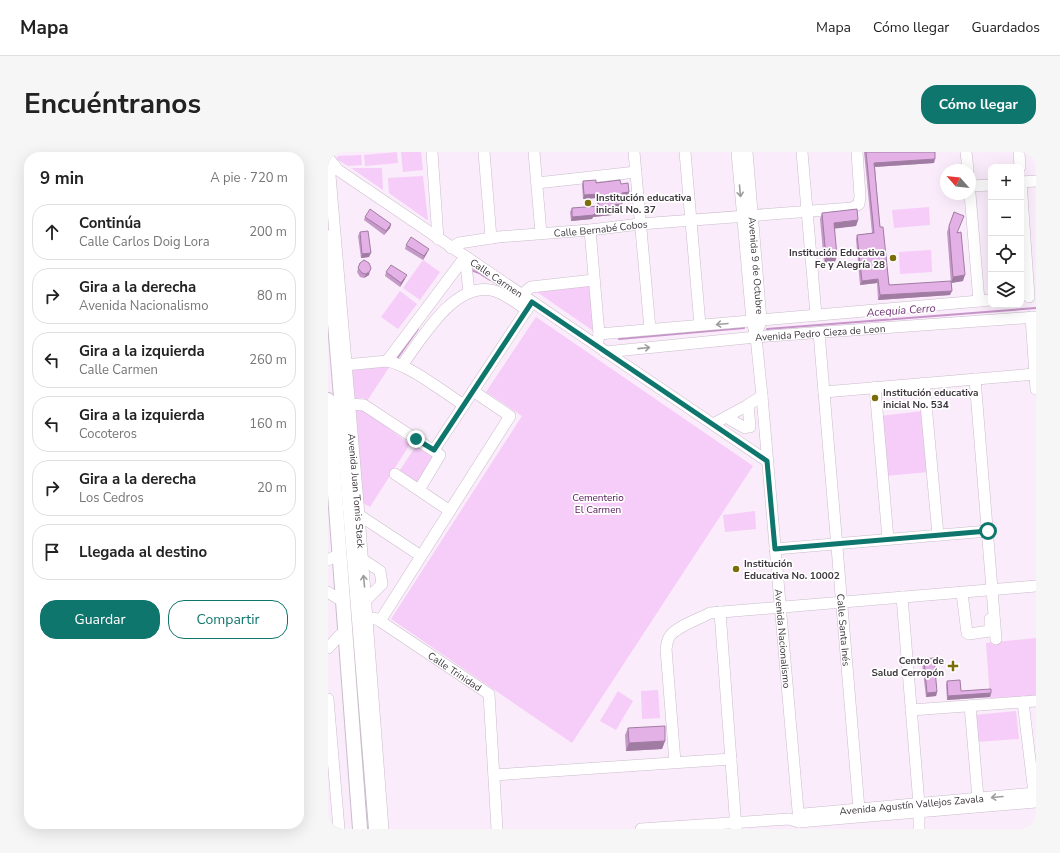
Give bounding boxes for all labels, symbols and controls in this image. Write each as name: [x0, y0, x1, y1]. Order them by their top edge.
text: Mapa: [20, 15, 69, 41]
text: Mapa: [816, 18, 851, 37]
text: Cómo llegar: [873, 18, 949, 37]
text: Guardados: [971, 18, 1040, 37]
text: Encuéntranos: [24, 85, 201, 123]
button: Cómo llegar: [921, 85, 1036, 124]
north arrow: [940, 164, 976, 200]
map controls: [988, 164, 1024, 308]
button: +: [988, 164, 1024, 200]
text: 9 min: [40, 167, 84, 190]
text: A pie · 720 m: [210, 169, 288, 187]
one-way arrow: [736, 184, 743, 197]
place label: Institución educativa inicial No. 37: [596, 191, 692, 217]
marker: Institución educativa inicial No. 37: [583, 198, 593, 208]
button: −: [988, 200, 1024, 236]
text: Continúa: [79, 213, 141, 233]
street label: Avenida 9 de Octubre: [744, 216, 767, 315]
street label: Calle Bernabé Cobos: [553, 217, 648, 241]
icon: ahead: [41, 221, 63, 243]
text: 200 m: [249, 223, 287, 241]
text: Calle Carlos Doig Lora: [79, 233, 210, 251]
button: locate: [988, 236, 1024, 272]
place label: Institución Educativa Fe y Alegría 28: [789, 246, 885, 272]
marker: Institución Educativa Fe y Alegría 28: [888, 253, 898, 263]
street label: Calle Carmen: [467, 256, 525, 301]
button: layers: [988, 272, 1024, 308]
text: Gira a la derecha: [79, 277, 196, 297]
icon: right: [41, 285, 63, 307]
text: 80 m: [257, 287, 287, 305]
text: Avenida Nacionalismo: [79, 297, 208, 315]
water label: Acequia Cerro: [865, 301, 936, 320]
one-way arrow: [716, 320, 729, 327]
street label: Avenida Pedro Cieza de Leon: [754, 322, 886, 345]
text: Gira a la izquierda: [79, 341, 205, 361]
one-way arrow: [637, 344, 650, 351]
icon: left: [41, 349, 63, 371]
text: 260 m: [249, 351, 287, 369]
text: Calle Carmen: [79, 361, 158, 379]
place label: Institución educativa inicial No. 534: [883, 386, 979, 412]
marker: Institución educativa inicial No. 534: [870, 393, 880, 403]
text: Gira a la izquierda: [79, 405, 205, 425]
icon: left: [41, 413, 63, 435]
text: 160 m: [249, 415, 287, 433]
text: Cocoteros: [79, 425, 137, 443]
route end: [407, 430, 425, 448]
street label: Avenida Juan Tomis Stack: [344, 433, 368, 550]
text: Gira a la derecha: [79, 469, 196, 489]
icon: right: [41, 477, 63, 499]
text: 20 m: [257, 479, 287, 497]
text: Los Cedros: [79, 489, 144, 507]
park label: Cementerio El Carmen: [572, 491, 624, 517]
route start: [979, 522, 997, 540]
icon: arrive: [41, 541, 63, 563]
text: Llegada al destino: [79, 542, 207, 562]
place label: Institución Educativa No. 10002: [744, 557, 840, 583]
marker: Institución Educativa No. 10002: [731, 564, 741, 574]
one-way arrow: [361, 575, 368, 588]
street label: Avenida Nacionalismo: [771, 588, 793, 689]
street label: Calle Santa Inés: [833, 593, 853, 667]
button: Guardar: [40, 600, 160, 639]
button: Compartir: [168, 600, 288, 639]
street label: Calle Trinidad: [425, 649, 484, 695]
place label: Centro de Salud Cerropón: [872, 654, 945, 680]
marker: Centro de Salud Cerropón: [947, 660, 959, 672]
street label: Avenida Agustín Vallejos Zavala: [839, 792, 984, 819]
one-way arrow: [991, 793, 1004, 800]

